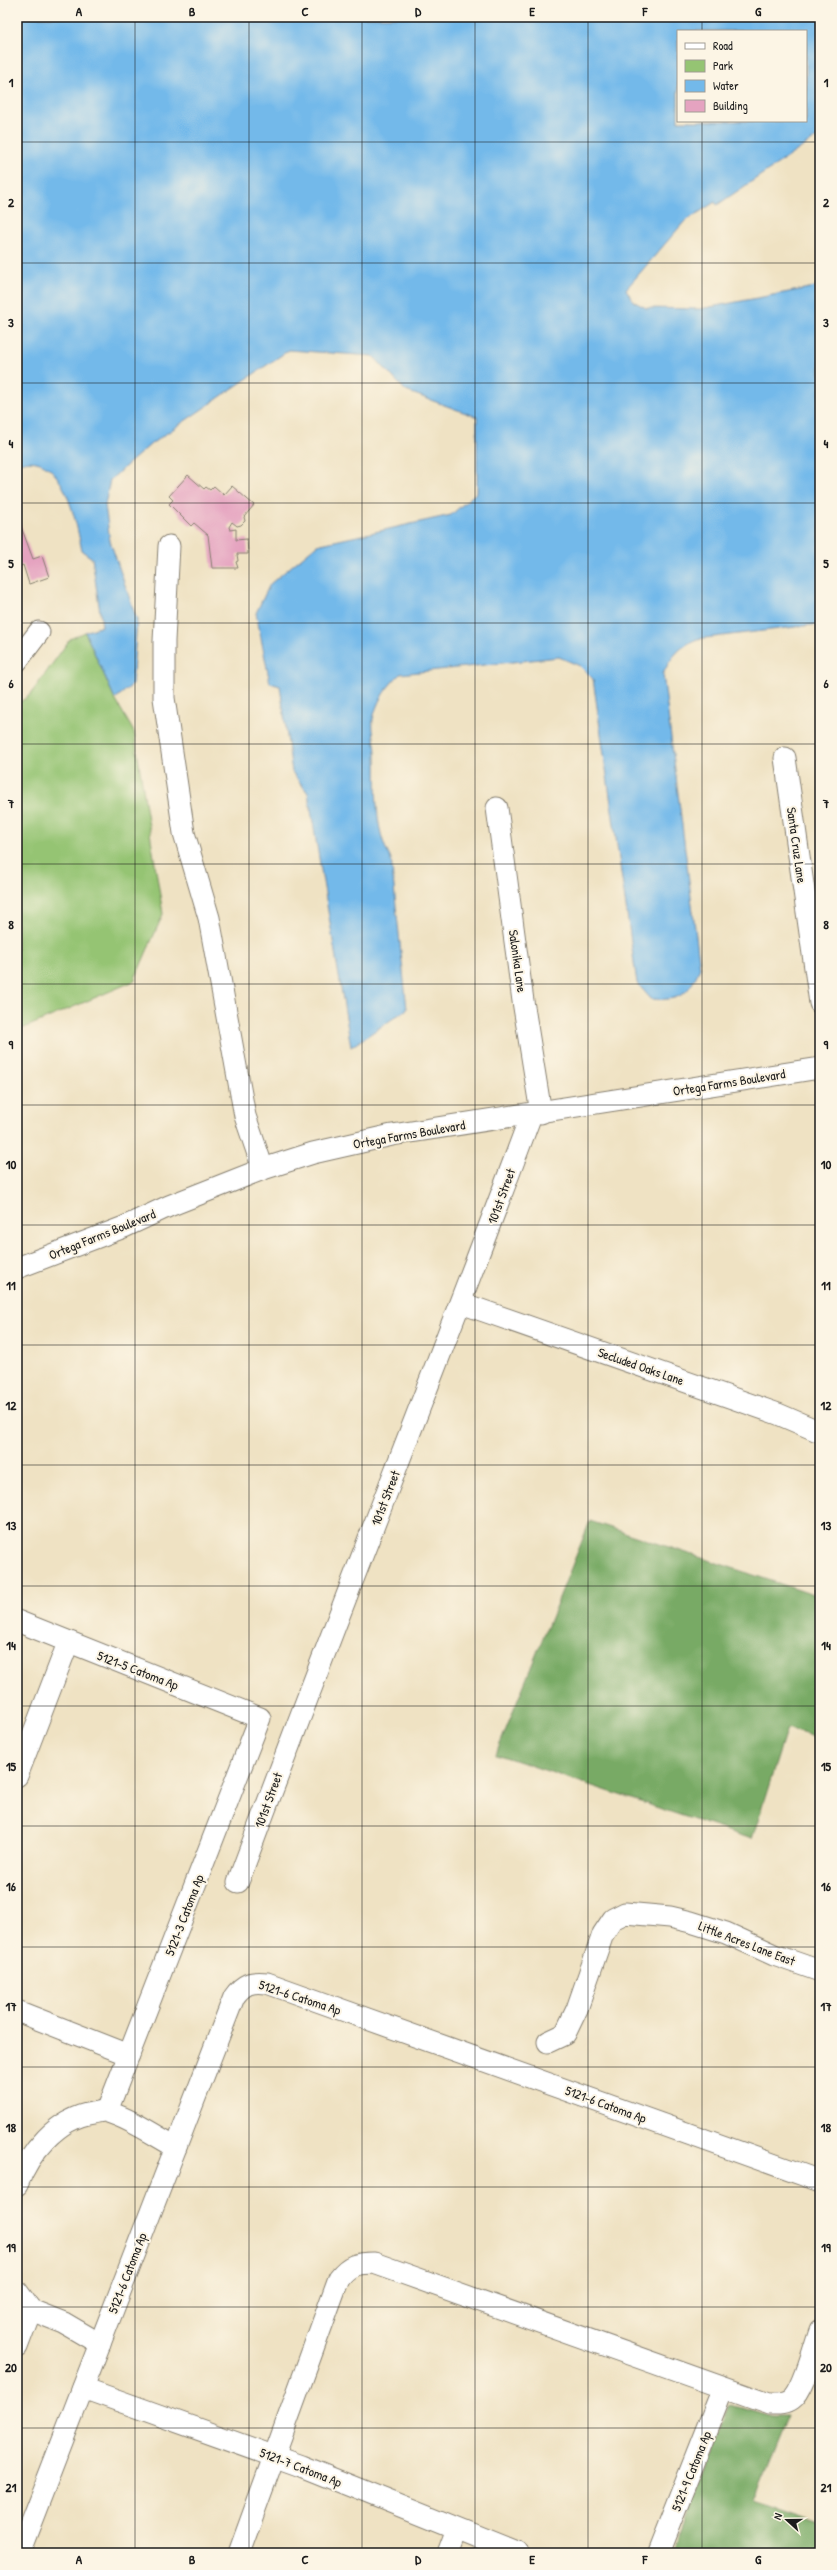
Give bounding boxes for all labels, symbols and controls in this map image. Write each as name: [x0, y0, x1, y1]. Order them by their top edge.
text: A: [76, 2, 83, 20]
text: B: [189, 2, 196, 20]
text: C: [301, 2, 309, 20]
text: D: [415, 2, 422, 20]
text: E: [529, 2, 535, 20]
text: F: [642, 2, 649, 20]
text: G: [755, 2, 762, 20]
legend: [677, 30, 807, 122]
text: Road: [713, 37, 733, 54]
text: Park: [713, 57, 733, 74]
text: 1: [9, 73, 14, 91]
text: 1: [824, 73, 829, 91]
text: Water: [713, 77, 739, 94]
text: Building: [713, 97, 748, 114]
text: 2: [8, 193, 15, 211]
text: 2: [823, 193, 830, 211]
text: 3: [8, 313, 14, 331]
text: 3: [823, 313, 829, 331]
text: 4: [9, 434, 14, 452]
text: 4: [824, 434, 829, 452]
text: 5: [8, 554, 14, 572]
text: 5: [823, 554, 829, 572]
text: 6: [8, 674, 14, 692]
text: 6: [823, 674, 829, 692]
text: 7: [7, 794, 15, 812]
text: 7: [822, 794, 830, 812]
street label: Santa Cruz Lane: [783, 806, 811, 884]
text: 8: [8, 915, 14, 933]
text: 8: [823, 915, 829, 933]
street label: Salonika Lane: [505, 929, 531, 993]
text: 9: [9, 1035, 14, 1053]
text: 9: [824, 1035, 829, 1053]
street label: Ortega Farms Boulevard: [671, 1064, 787, 1100]
street label: Ortega Farms Boulevard: [351, 1115, 467, 1153]
text: 10: [6, 1155, 16, 1173]
text: 10: [821, 1155, 831, 1173]
street label: 101st Street: [483, 1165, 520, 1226]
street label: Ortega Farms Boulevard: [46, 1204, 158, 1264]
text: 11: [6, 1276, 16, 1294]
text: 11: [821, 1276, 831, 1294]
street label: Secluded Oaks Lane: [596, 1343, 686, 1389]
text: 12: [6, 1396, 17, 1414]
text: 12: [821, 1396, 832, 1414]
street label: 101st Street: [366, 1467, 404, 1528]
text: 13: [6, 1516, 16, 1534]
text: 13: [821, 1516, 831, 1534]
text: 14: [6, 1636, 16, 1654]
text: 14: [821, 1636, 831, 1654]
street label: 5121-5 Catoma Ap: [95, 1646, 182, 1694]
text: 15: [6, 1757, 17, 1775]
text: 15: [821, 1757, 832, 1775]
street label: 101st Street: [250, 1769, 287, 1830]
street label: 5121-3 Catoma Ap: [160, 1871, 208, 1958]
text: 16: [6, 1877, 17, 1895]
text: 16: [821, 1877, 832, 1895]
street label: Little Acres Lane East: [696, 1916, 798, 1970]
street label: 5121-6 Catoma Ap: [257, 1975, 344, 2019]
text: 17: [5, 1997, 17, 2015]
text: 17: [820, 1997, 832, 2015]
street label: 5121-6 Catoma Ap: [563, 2081, 650, 2127]
text: 18: [6, 2118, 17, 2136]
text: 18: [821, 2118, 832, 2136]
street label: 5121-6 Catoma Ap: [103, 2230, 151, 2316]
text: 19: [6, 2238, 16, 2256]
text: 19: [821, 2238, 831, 2256]
text: 20: [5, 2358, 17, 2376]
text: 20: [820, 2358, 832, 2376]
street label: 5121-9 Catoma Ap: [667, 2428, 715, 2514]
street label: 5121-7 Catoma Ap: [257, 2443, 345, 2491]
text: 21: [6, 2478, 17, 2496]
text: 21: [821, 2478, 832, 2496]
north arrow: [767, 2500, 807, 2540]
text: N: [770, 2511, 785, 2522]
text: A: [76, 2550, 83, 2568]
text: B: [189, 2550, 196, 2568]
text: C: [301, 2550, 309, 2568]
text: D: [415, 2550, 422, 2568]
text: E: [529, 2550, 535, 2568]
text: F: [642, 2550, 649, 2568]
text: G: [755, 2550, 762, 2568]

